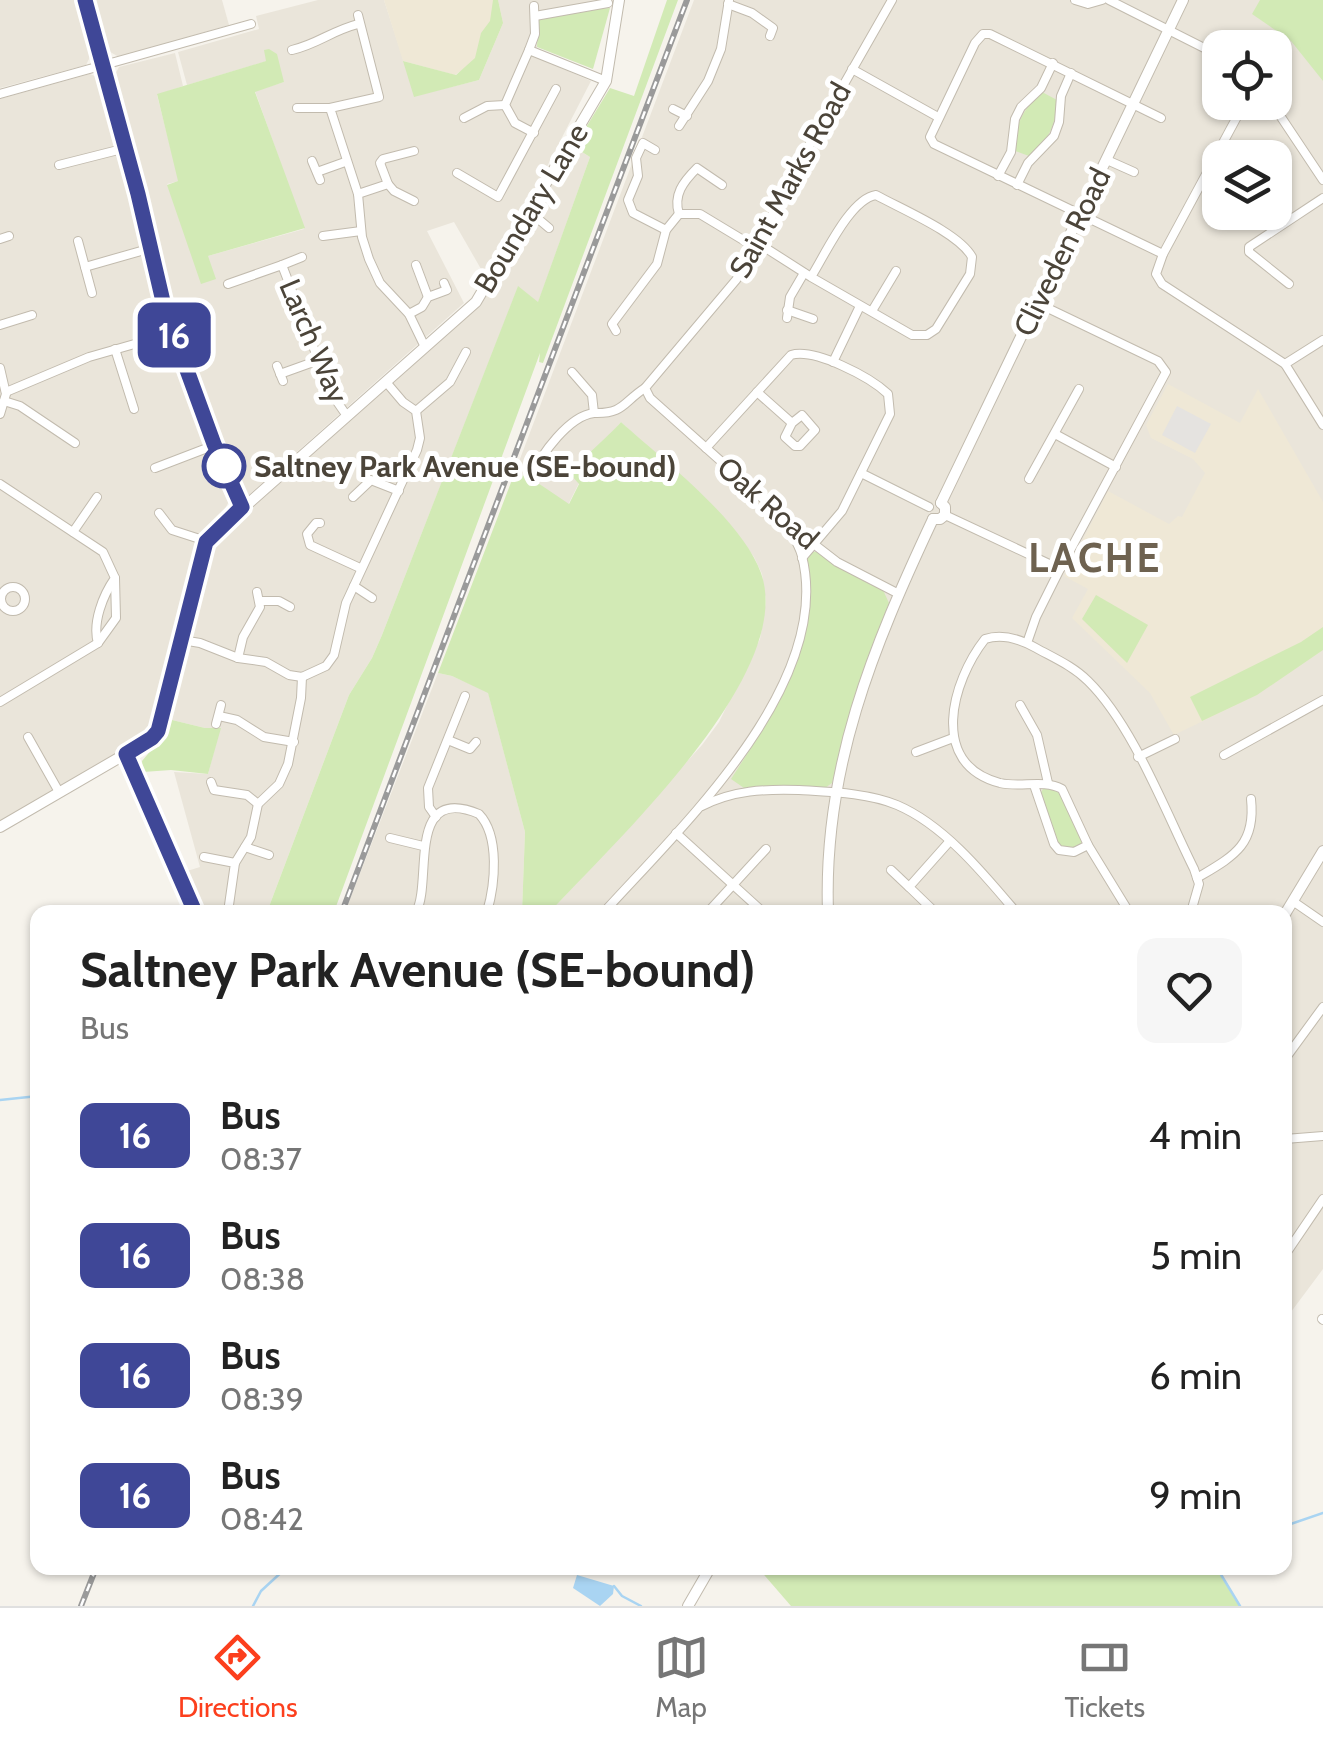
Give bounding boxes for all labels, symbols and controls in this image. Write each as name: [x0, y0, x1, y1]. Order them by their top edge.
map controls: [1202, 30, 1292, 230]
button: locate: [1202, 30, 1292, 120]
street label: Saint Marks Road: [721, 76, 859, 284]
street label: Boundary Lane: [466, 117, 596, 299]
button: layers: [1202, 140, 1292, 230]
street label: Cliveden Road: [1005, 162, 1119, 342]
street label: Larch Way: [271, 273, 357, 409]
line badge: 16: [129, 302, 219, 368]
text: 16: [158, 314, 190, 357]
marker: Saltney Park Avenue (SE-bound): [203, 445, 245, 487]
place label: Saltney Park Avenue (SE-bound): [254, 448, 676, 485]
street label: Oak Road: [710, 449, 826, 557]
district label: LACHE: [1028, 533, 1162, 582]
button: heart: [1137, 938, 1242, 1043]
text: Saltney Park Avenue (SE-bound): [80, 941, 756, 999]
text: Bus: [80, 1008, 129, 1047]
text: Bus: [220, 1092, 281, 1139]
text: 4 min: [1149, 1112, 1242, 1159]
text: 16: [119, 1114, 151, 1157]
text: 08:37: [220, 1139, 302, 1178]
text: Bus: [220, 1212, 281, 1259]
text: 5 min: [1150, 1232, 1242, 1279]
text: 16: [119, 1234, 151, 1277]
text: 08:38: [220, 1259, 305, 1298]
text: Bus: [220, 1332, 281, 1379]
text: 6 min: [1149, 1352, 1242, 1399]
text: 16: [119, 1354, 151, 1397]
text: 08:39: [220, 1379, 304, 1418]
text: Bus: [220, 1452, 281, 1499]
text: 9 min: [1149, 1472, 1242, 1519]
text: 16: [119, 1474, 151, 1517]
text: 08:42: [220, 1499, 304, 1538]
tab: Directions: [178, 1630, 298, 1724]
tab: Map: [654, 1630, 709, 1724]
tab: Tickets: [1064, 1630, 1145, 1724]

